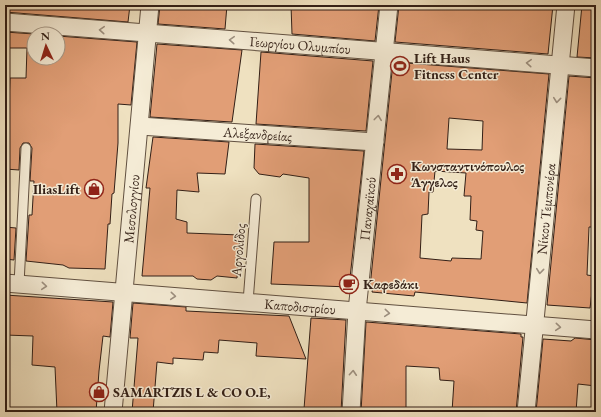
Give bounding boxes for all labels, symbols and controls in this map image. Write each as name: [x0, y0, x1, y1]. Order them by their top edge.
one-way arrow: [99, 25, 106, 34]
north arrow: [26, 26, 66, 66]
text: N: [40, 29, 50, 43]
street label: Γεωργίου Ολυμπίου: [249, 32, 351, 58]
one-way arrow: [229, 35, 235, 44]
place label: Lift Haus Fitness Center: [414, 49, 499, 83]
sports icon: Lift Haus Fitness Center: [389, 55, 411, 77]
one-way arrow: [526, 59, 532, 68]
one-way arrow: [552, 97, 561, 103]
one-way arrow: [373, 115, 382, 121]
street label: Αλεξανδρείας: [222, 123, 293, 145]
place label: Κωνσταντινόπουλος Άγγελος: [410, 157, 524, 191]
street label: Νίκου Τεμπονέρα: [533, 162, 559, 255]
pharmacy icon: Κωνσταντινόπουλος Άγγελος: [386, 163, 408, 185]
street label: Μεσολογγίου: [119, 174, 144, 244]
street label: Παναχαϊκού: [355, 176, 380, 241]
shop icon: IliasLift: [83, 178, 105, 200]
place label: IliasLift: [33, 180, 81, 198]
street label: Αργολίδος: [227, 222, 249, 278]
one-way arrow: [536, 268, 545, 274]
cafe icon: Καφεδάκι: [338, 273, 360, 295]
place label: Καφεδάκι: [363, 275, 418, 293]
one-way arrow: [41, 281, 47, 290]
one-way arrow: [170, 292, 176, 301]
street label: Καποδιστρίου: [264, 295, 336, 318]
one-way arrow: [384, 309, 390, 318]
one-way arrow: [555, 323, 561, 332]
one-way arrow: [349, 370, 358, 376]
shop icon: SAMARTZIS L & CO O.E,: [88, 381, 110, 403]
place label: SAMARTZIS L & CO O.E,: [113, 383, 271, 401]

